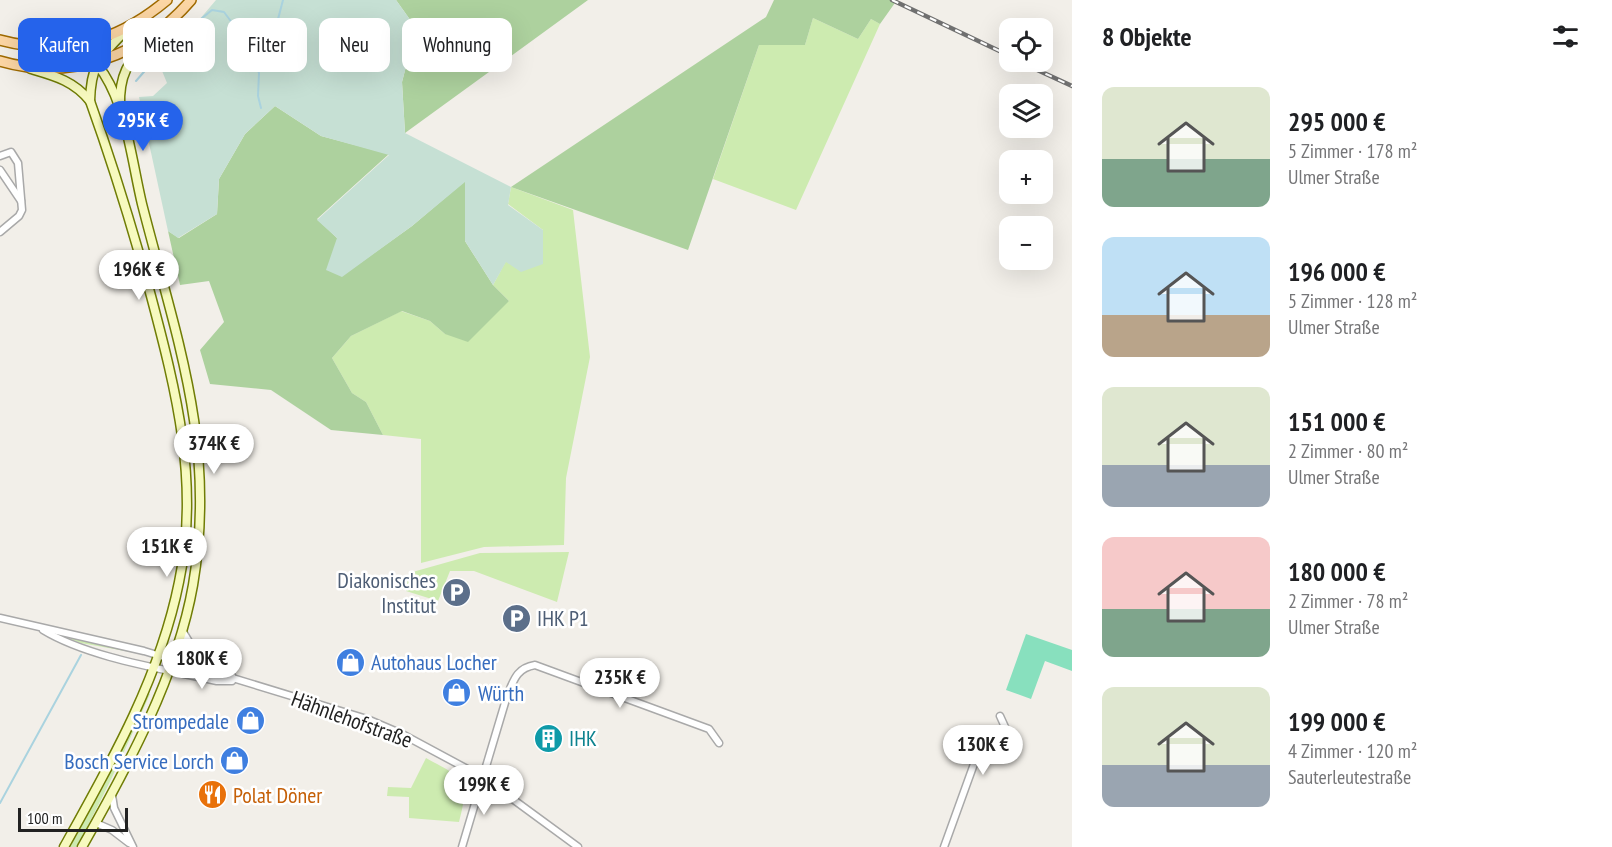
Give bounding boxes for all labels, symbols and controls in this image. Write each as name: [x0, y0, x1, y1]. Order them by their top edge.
chip: Kaufen: [18, 18, 111, 72]
chip: Mieten: [123, 18, 215, 72]
chip: Filter: [227, 18, 307, 72]
chip: Neu: [319, 18, 390, 72]
chip: Wohnung: [402, 18, 512, 72]
map controls: [999, 18, 1053, 270]
button: locate: [999, 18, 1053, 72]
text: 8 Objekte: [1102, 20, 1192, 53]
icon: filters: [1549, 20, 1582, 53]
button: layers: [999, 84, 1053, 138]
pin: 295K €: [94, 101, 192, 152]
text: 295 000 €: [1288, 105, 1386, 138]
text: 295K €: [117, 107, 169, 133]
icon: home: [1150, 111, 1222, 183]
text: 5 Zimmer · 178 m²: [1288, 138, 1417, 164]
button: +: [999, 150, 1053, 204]
text: Ulmer Straße: [1288, 164, 1380, 190]
button: −: [999, 216, 1053, 270]
pin: 196K €: [90, 250, 188, 301]
text: 196 000 €: [1288, 255, 1386, 288]
text: 196K €: [113, 256, 165, 282]
icon: home: [1150, 261, 1222, 333]
text: 5 Zimmer · 128 m²: [1288, 288, 1417, 314]
text: Ulmer Straße: [1288, 314, 1380, 340]
text: 151 000 €: [1288, 405, 1386, 438]
icon: home: [1150, 411, 1222, 483]
pin: 374K €: [165, 424, 263, 475]
text: 374K €: [188, 430, 240, 456]
text: 2 Zimmer · 80 m²: [1288, 438, 1408, 464]
text: Ulmer Straße: [1288, 464, 1380, 490]
pin: 151K €: [118, 527, 216, 578]
text: 151K €: [141, 533, 193, 559]
text: 180 000 €: [1288, 555, 1386, 588]
icon: home: [1150, 561, 1222, 633]
place label: Diakonisches Institut: [337, 566, 436, 619]
parking icon: Diakonisches Institut: [441, 577, 473, 609]
text: 2 Zimmer · 78 m²: [1288, 588, 1408, 614]
parking icon: IHK P1: [500, 602, 532, 634]
place label: IHK P1: [537, 604, 589, 632]
text: Ulmer Straße: [1288, 614, 1380, 640]
pin: 180K €: [153, 639, 251, 690]
text: 180K €: [176, 645, 228, 671]
shop icon: Autohaus Locher: [334, 646, 366, 678]
place label: Autohaus Locher: [371, 648, 497, 676]
pin: 235K €: [571, 658, 669, 709]
text: 235K €: [594, 664, 646, 690]
shop icon: Würth: [441, 677, 473, 709]
place label: Würth: [478, 679, 524, 707]
street label: Hähnlehofstraße: [288, 684, 416, 754]
shop icon: Strompedale: [234, 705, 266, 737]
text: 199 000 €: [1288, 705, 1386, 738]
place label: Strompedale: [132, 707, 229, 735]
icon: home: [1150, 711, 1222, 783]
building icon: IHK: [532, 722, 564, 754]
place label: IHK: [569, 724, 597, 752]
pin: 130K €: [934, 725, 1032, 776]
text: 130K €: [957, 731, 1009, 757]
text: 4 Zimmer · 120 m²: [1288, 738, 1417, 764]
shop icon: Bosch Service Lorch: [219, 745, 251, 777]
place label: Bosch Service Lorch: [64, 747, 214, 775]
text: Sauterleutestraße: [1288, 764, 1411, 790]
pin: 199K €: [435, 765, 533, 816]
text: 199K €: [458, 771, 510, 797]
restaurant icon: Polat Döner: [196, 779, 228, 811]
place label: Polat Döner: [233, 781, 322, 809]
scale bar: [18, 805, 128, 832]
text: 100 m: [27, 808, 62, 828]

